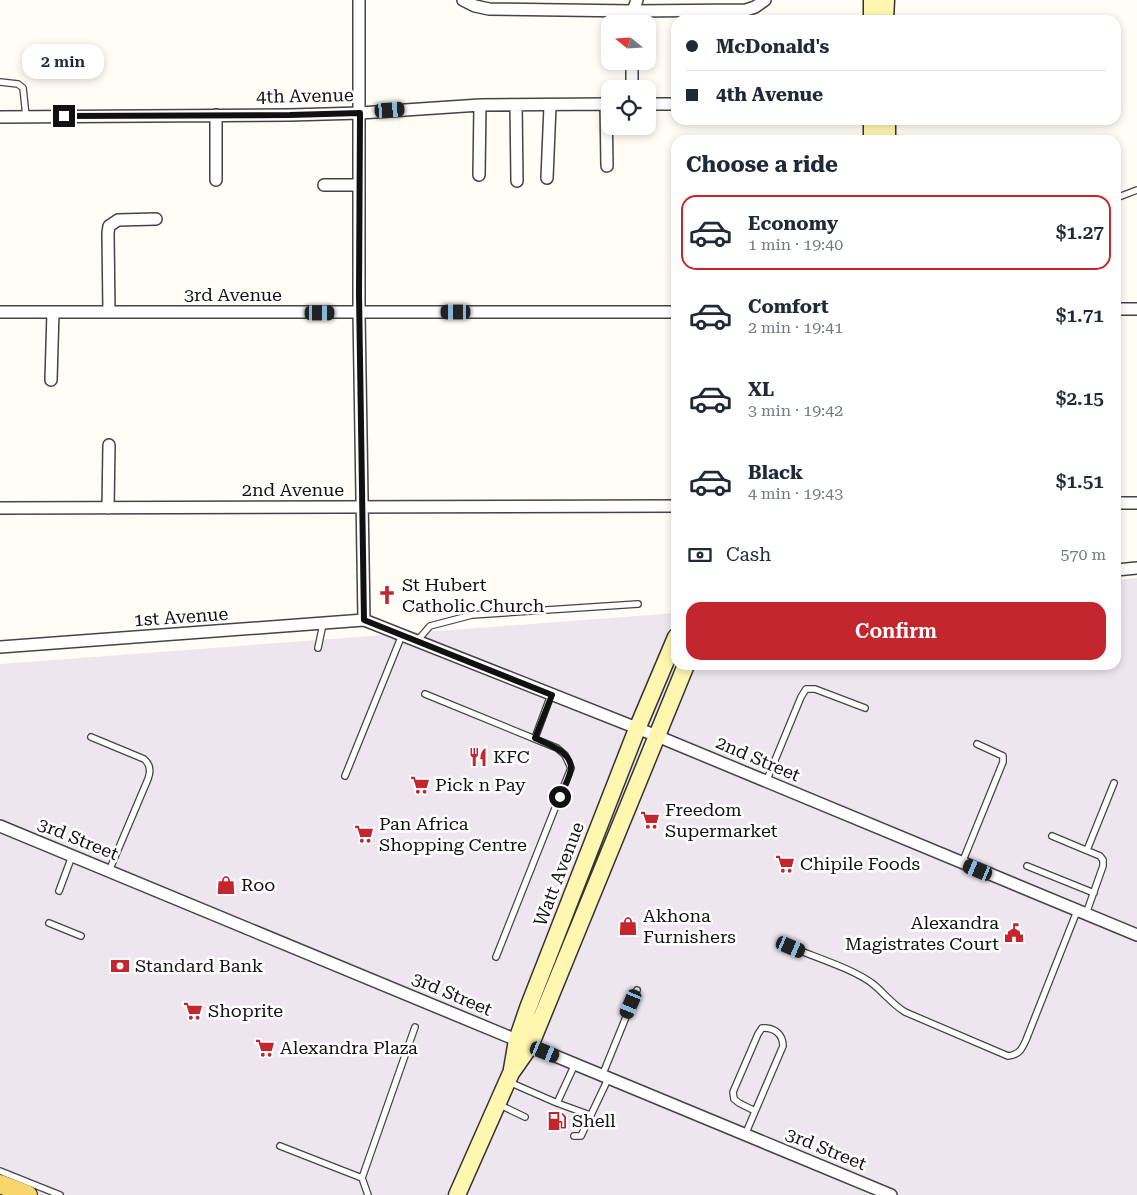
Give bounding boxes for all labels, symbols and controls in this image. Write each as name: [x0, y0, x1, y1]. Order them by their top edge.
north arrow: [601, 15, 656, 70]
map controls: [601, 15, 656, 135]
text: McDonald's: [716, 35, 829, 58]
callout: 2 min: [23, 44, 105, 78]
text: 2 min: [41, 52, 85, 71]
button: locate: [601, 80, 656, 135]
text: 4th Avenue: [716, 83, 823, 106]
street label: 4th Avenue: [256, 84, 354, 107]
car: [374, 101, 405, 119]
route end: [53, 105, 75, 127]
text: Choose a ride: [686, 152, 838, 177]
icon: car: [688, 210, 733, 255]
text: Economy: [748, 212, 838, 235]
text: $1.27: [1056, 221, 1104, 244]
text: 1 min · 19:40: [748, 235, 843, 254]
street label: 3rd Avenue: [184, 284, 282, 305]
icon: car: [688, 293, 733, 338]
text: Comfort: [748, 295, 829, 318]
text: $1.71: [1056, 304, 1104, 327]
car: [441, 305, 471, 320]
car: [305, 306, 335, 321]
text: 2 min · 19:41: [748, 318, 843, 337]
icon: car: [688, 376, 733, 421]
text: XL: [748, 378, 774, 401]
text: $2.15: [1056, 387, 1104, 410]
text: 3 min · 19:42: [748, 401, 843, 420]
icon: car: [688, 459, 733, 504]
text: Black: [748, 461, 803, 484]
text: $1.51: [1056, 470, 1104, 493]
street label: 2nd Avenue: [242, 479, 344, 500]
text: 4 min · 19:43: [748, 484, 843, 503]
icon: cash: [686, 541, 714, 569]
text: Cash: [726, 543, 771, 566]
text: 570 m: [1060, 545, 1106, 564]
place label: St Hubert Catholic Church: [402, 574, 545, 616]
church icon: St Hubert Catholic Church: [376, 584, 398, 606]
button: Confirm: [686, 602, 1106, 660]
street label: 1st Avenue: [133, 603, 229, 630]
street label: 2nd Street: [713, 731, 804, 786]
restaurant icon: KFC: [467, 746, 489, 768]
place label: KFC: [493, 746, 530, 767]
supermarket icon: Pick n Pay: [409, 774, 431, 796]
place label: Pick n Pay: [435, 774, 526, 795]
route start: [549, 786, 571, 808]
place label: Freedom Supermarket: [665, 799, 778, 841]
supermarket icon: Freedom Supermarket: [639, 809, 661, 831]
street label: 3rd Street: [35, 813, 122, 864]
place label: Pan Africa Shopping Centre: [379, 813, 527, 855]
street label: Watt Avenue: [529, 819, 588, 929]
supermarket icon: Pan Africa Shopping Centre: [353, 823, 375, 845]
supermarket icon: Chipile Foods: [774, 853, 796, 875]
place label: Chipile Foods: [800, 853, 920, 874]
car: [961, 857, 994, 883]
shop icon: Roo: [215, 874, 237, 896]
place label: Roo: [241, 874, 275, 895]
place label: Akhona Furnishers: [643, 905, 736, 947]
place label: Alexandra Magistrates Court: [845, 912, 999, 954]
shop icon: Akhona Furnishers: [617, 915, 639, 937]
public building icon: Alexandra Magistrates Court: [1003, 922, 1025, 944]
car: [774, 934, 807, 960]
bank icon: Standard Bank: [109, 955, 131, 977]
place label: Standard Bank: [135, 955, 263, 976]
street label: 3rd Street: [409, 967, 496, 1020]
car: [618, 987, 643, 1021]
supermarket icon: Shoprite: [182, 1000, 204, 1022]
place label: Shoprite: [208, 1000, 283, 1021]
supermarket icon: Alexandra Plaza: [254, 1037, 276, 1059]
place label: Alexandra Plaza: [280, 1037, 418, 1058]
car: [528, 1039, 561, 1065]
fuel station icon: Shell: [546, 1110, 568, 1132]
place label: Shell: [572, 1110, 616, 1131]
street label: 3rd Street: [783, 1123, 870, 1174]

